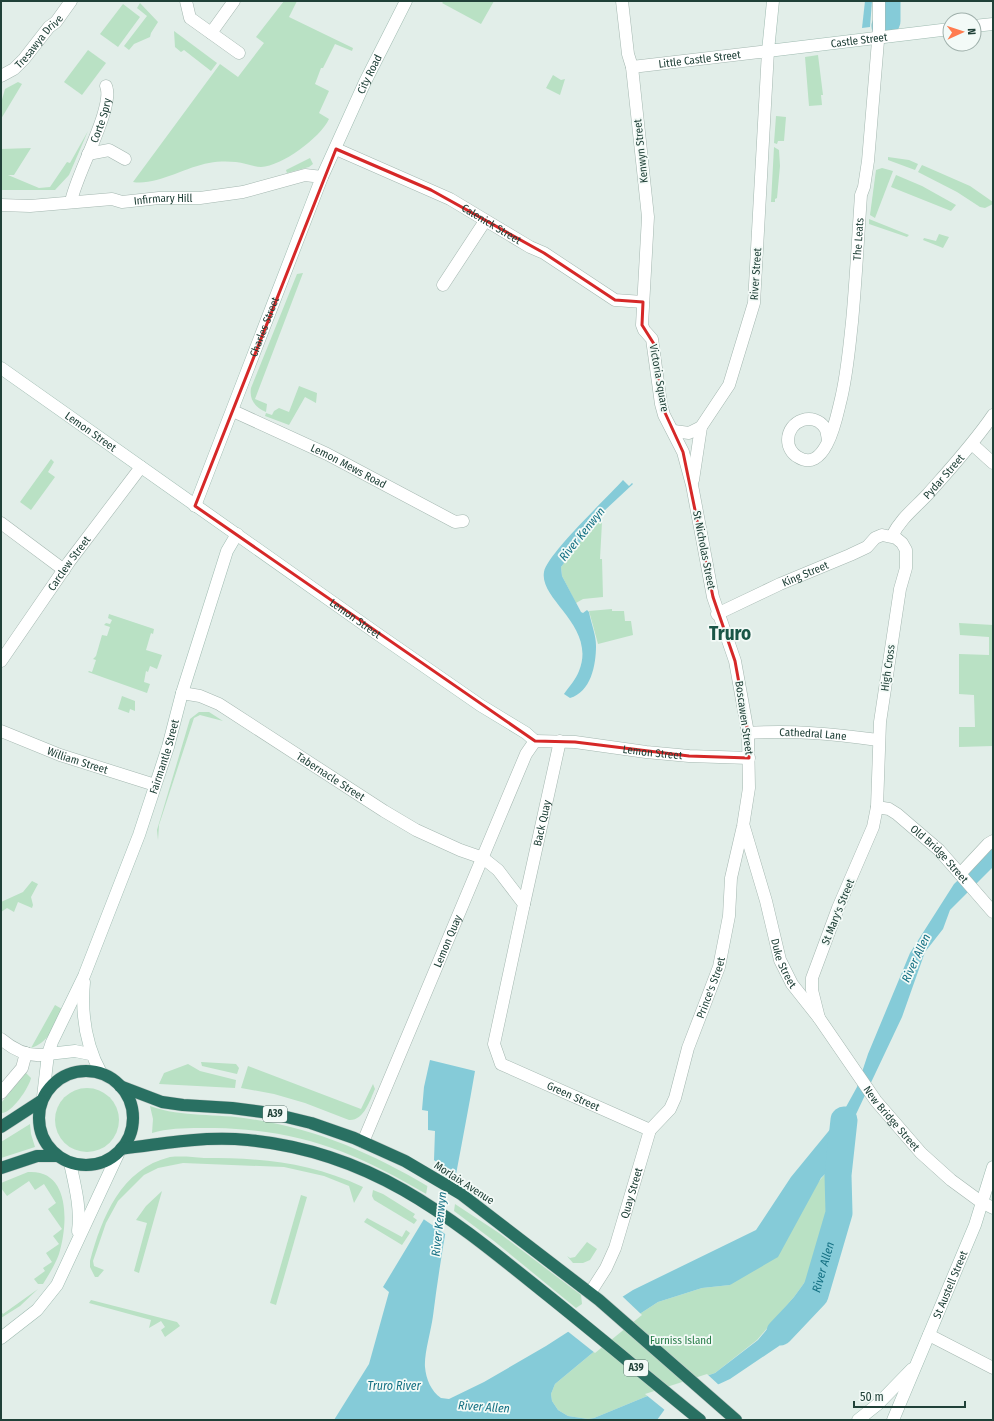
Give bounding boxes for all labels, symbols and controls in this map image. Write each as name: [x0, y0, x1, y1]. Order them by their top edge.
street label: Tresawya Drive: [12, 12, 66, 71]
north arrow: [942, 12, 982, 52]
text: N: [965, 28, 978, 35]
street label: Castle Street: [830, 30, 889, 50]
street label: Little Castle Street: [658, 48, 742, 70]
street label: City Road: [354, 52, 384, 96]
street label: Corte Spry: [87, 97, 114, 145]
street label: Kenwyn Street: [631, 118, 651, 184]
street label: Infirmary Hill: [133, 191, 193, 207]
street label: Calenick Street: [459, 201, 524, 247]
street label: The Leats: [850, 217, 866, 261]
street label: River Street: [748, 247, 764, 301]
street label: Charles Street: [247, 295, 282, 359]
street label: Victoria Square: [647, 343, 671, 413]
street label: Lemon Street: [63, 409, 119, 454]
street label: Lemon Mews Road: [309, 441, 389, 491]
street label: Pydar Street: [920, 451, 967, 502]
water label: River Kenwyn: [556, 504, 608, 564]
street label: St Nicholas Street: [690, 510, 718, 591]
street label: Carclew Street: [45, 533, 93, 593]
street label: King Street: [780, 558, 831, 589]
street label: Lemon Street: [327, 596, 384, 641]
district label: Truro: [709, 622, 751, 645]
street label: High Cross: [878, 644, 898, 692]
street label: Boscawen Street: [732, 680, 756, 756]
street label: Fairmantle Street: [147, 718, 182, 796]
street label: Cathedral Lane: [779, 725, 847, 743]
street label: Lemon Street: [622, 742, 683, 762]
street label: William Street: [45, 744, 110, 776]
street label: Tabernacle Street: [294, 749, 368, 804]
street label: Back Quay: [531, 799, 553, 847]
street label: Old Bridge Street: [908, 822, 971, 886]
street label: St Mary's Street: [819, 877, 857, 947]
street label: Lemon Quay: [431, 913, 464, 969]
water label: River Allen: [899, 932, 933, 984]
street label: Duke Street: [769, 937, 800, 991]
street label: Prince's Street: [694, 956, 727, 1020]
street label: Green Street: [545, 1079, 602, 1114]
street label: New Bridge Street: [861, 1083, 923, 1154]
road number: A39: [263, 1106, 287, 1122]
street label: Morlaix Avenue: [432, 1159, 496, 1207]
street label: Quay Street: [618, 1166, 645, 1220]
water label: River Kenwyn: [429, 1191, 449, 1257]
water label: River Allen: [809, 1240, 837, 1294]
street label: St Austell Street: [930, 1248, 970, 1320]
park label: Furniss Island: [650, 1334, 712, 1347]
road number: A39: [624, 1360, 648, 1376]
water label: Truro River: [367, 1379, 421, 1393]
scale bar: [854, 1383, 965, 1409]
text: 50 m: [860, 1390, 884, 1404]
water label: River Allen: [458, 1398, 510, 1416]

